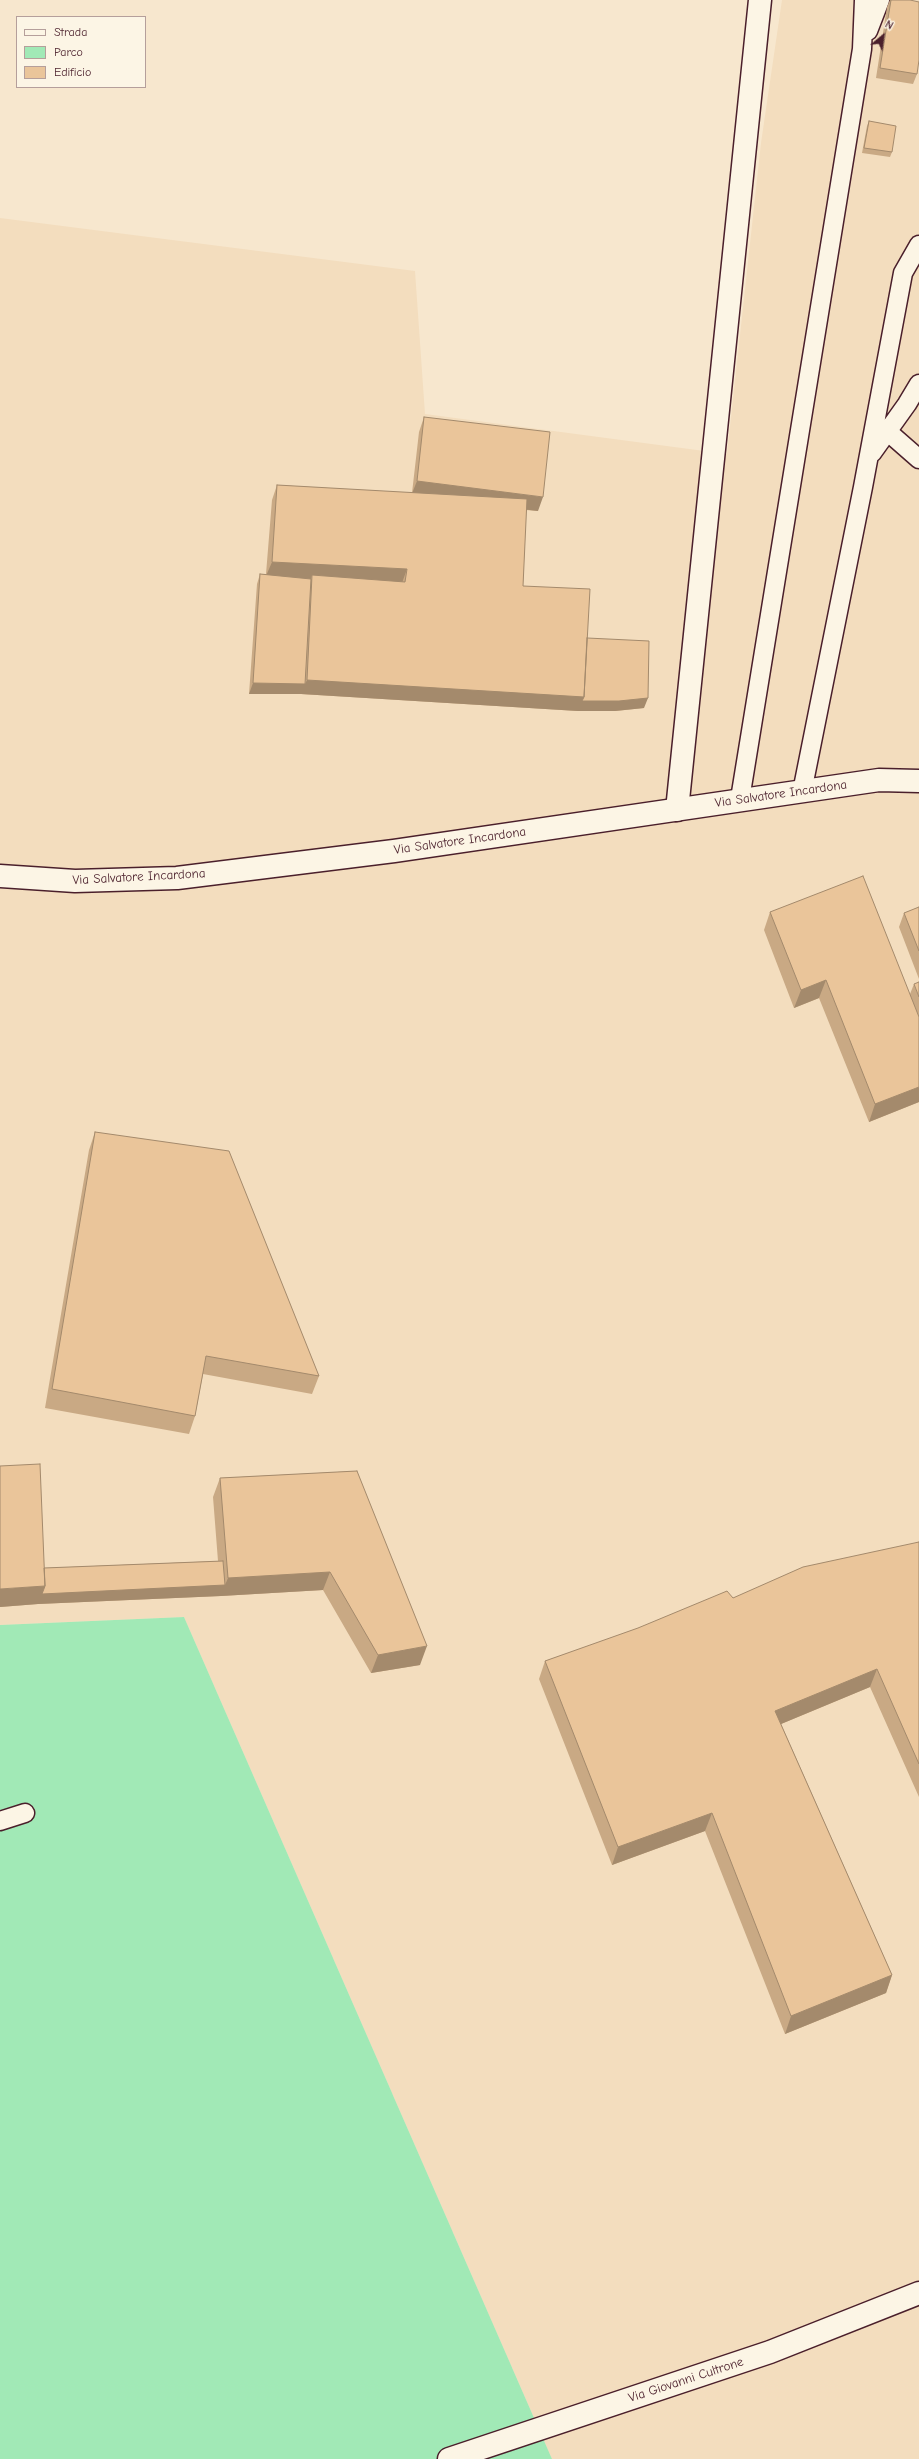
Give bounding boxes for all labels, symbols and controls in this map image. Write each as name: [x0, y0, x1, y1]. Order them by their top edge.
legend: [16, 16, 146, 88]
north arrow: [863, 16, 903, 56]
text: N: [883, 18, 895, 32]
text: Strada: [54, 25, 87, 39]
text: Parco: [54, 45, 83, 59]
text: Edificio: [54, 65, 91, 79]
street label: Via Salvatore Incardona: [714, 777, 848, 811]
street label: Via Salvatore Incardona: [393, 824, 527, 858]
street label: Via Salvatore Incardona: [72, 866, 206, 888]
street label: Via Giovanni Cultrone: [626, 2354, 746, 2406]

